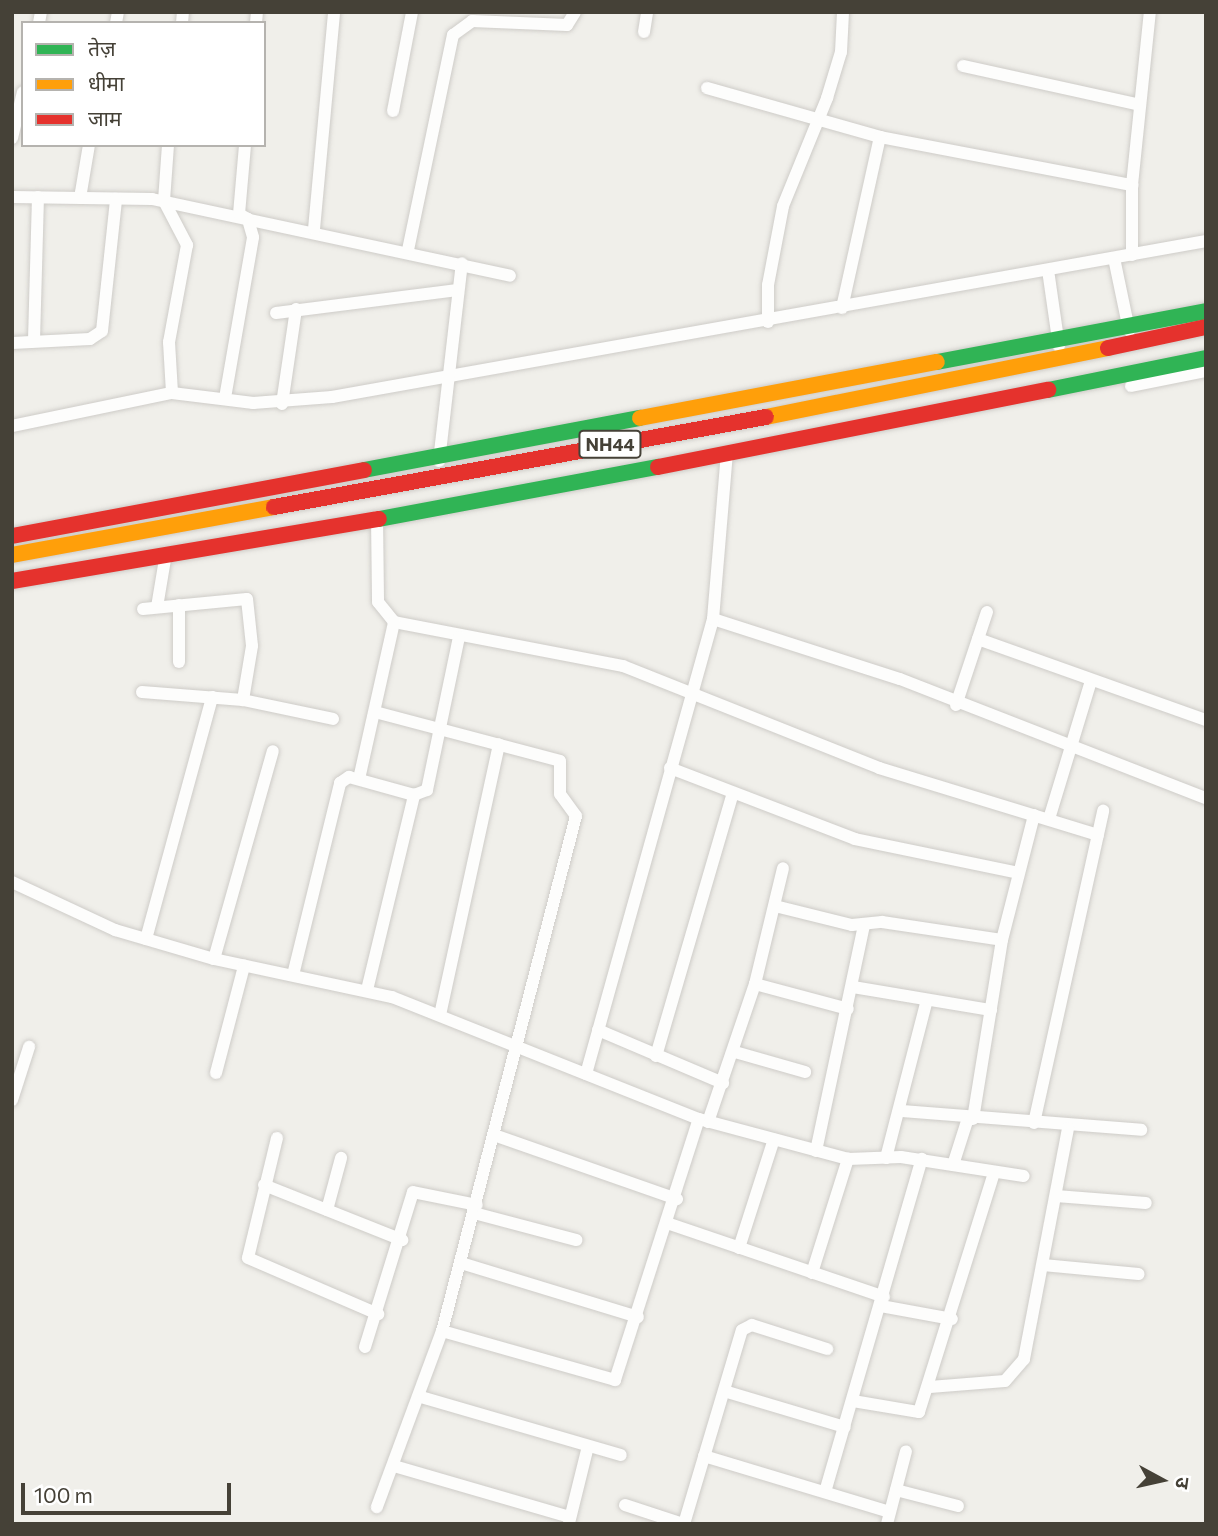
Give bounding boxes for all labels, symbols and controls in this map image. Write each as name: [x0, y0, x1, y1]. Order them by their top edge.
legend: [21, 21, 266, 147]
text: तेज़: [88, 35, 116, 60]
text: धीमा: [88, 70, 124, 95]
text: जाम: [88, 105, 122, 130]
road number: NH44: [577, 430, 643, 458]
north arrow: [1127, 1445, 1197, 1515]
scale bar: [24, 1470, 234, 1514]
text: उ: [1171, 1476, 1195, 1490]
text: 100 m: [34, 1482, 93, 1507]

